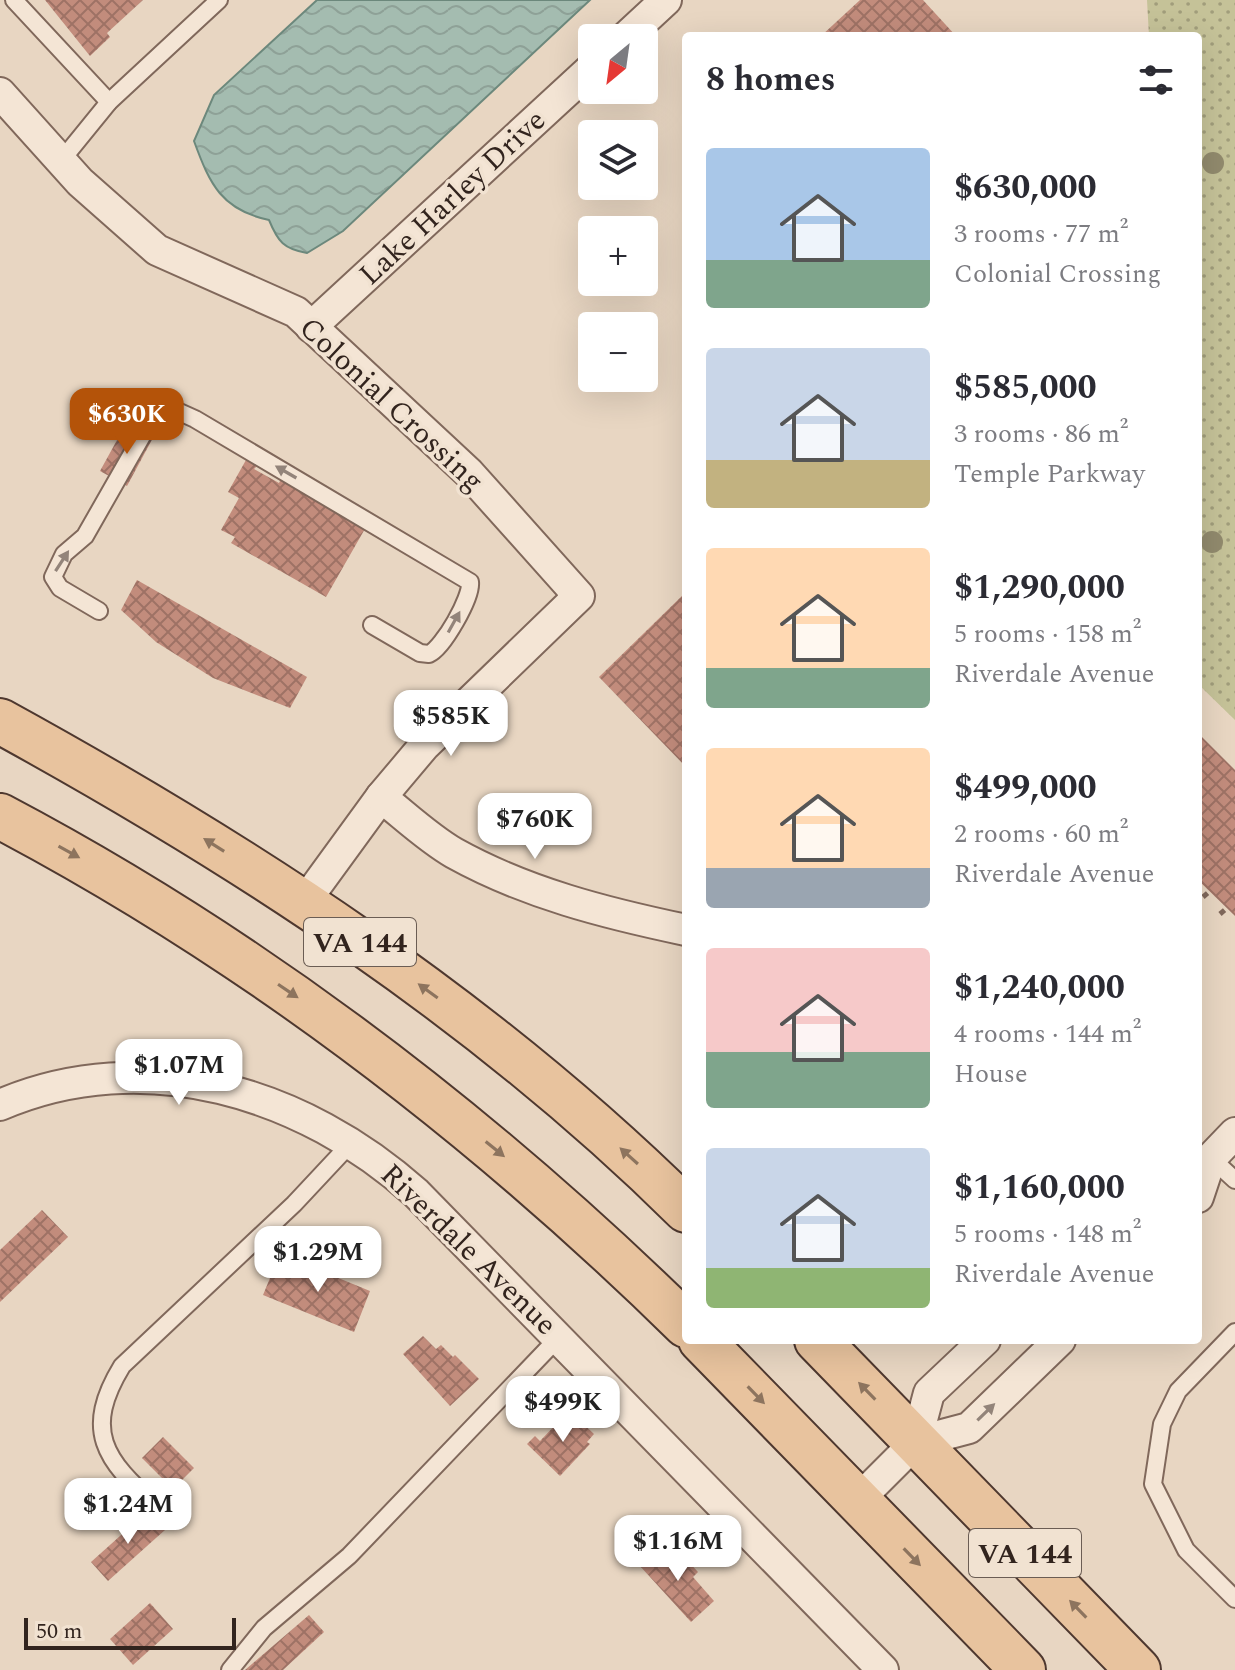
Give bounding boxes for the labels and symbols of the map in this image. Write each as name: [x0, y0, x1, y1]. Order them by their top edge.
north arrow: [578, 24, 658, 104]
street label: Lake Harley Drive: [349, 99, 557, 297]
street label: Colonial Crossing: [288, 306, 494, 503]
pin: $630K: [71, 388, 183, 456]
one-way arrow: [275, 465, 297, 479]
one-way arrow: [55, 550, 70, 571]
one-way arrow: [447, 611, 460, 634]
pin: $585K: [395, 690, 507, 758]
pin: $760K: [479, 793, 591, 861]
one-way arrow: [203, 837, 224, 852]
one-way arrow: [58, 845, 80, 859]
road number: VA 144: [304, 918, 416, 966]
one-way arrow: [278, 984, 299, 999]
one-way arrow: [418, 984, 439, 1000]
pin: $1.07M: [114, 1039, 244, 1107]
one-way arrow: [484, 1141, 505, 1158]
one-way arrow: [620, 1148, 639, 1166]
street label: Riverdale Avenue: [369, 1153, 567, 1347]
pin: $1.29M: [253, 1226, 383, 1294]
pin: $499K: [507, 1376, 619, 1444]
one-way arrow: [858, 1382, 876, 1401]
one-way arrow: [747, 1385, 765, 1404]
one-way arrow: [976, 1403, 995, 1422]
pin: $1.24M: [63, 1478, 193, 1546]
pin: $1.16M: [613, 1515, 743, 1583]
road number: VA 144: [969, 1529, 1081, 1577]
one-way arrow: [902, 1547, 921, 1566]
one-way arrow: [1070, 1600, 1088, 1619]
scale bar: [24, 1614, 236, 1650]

